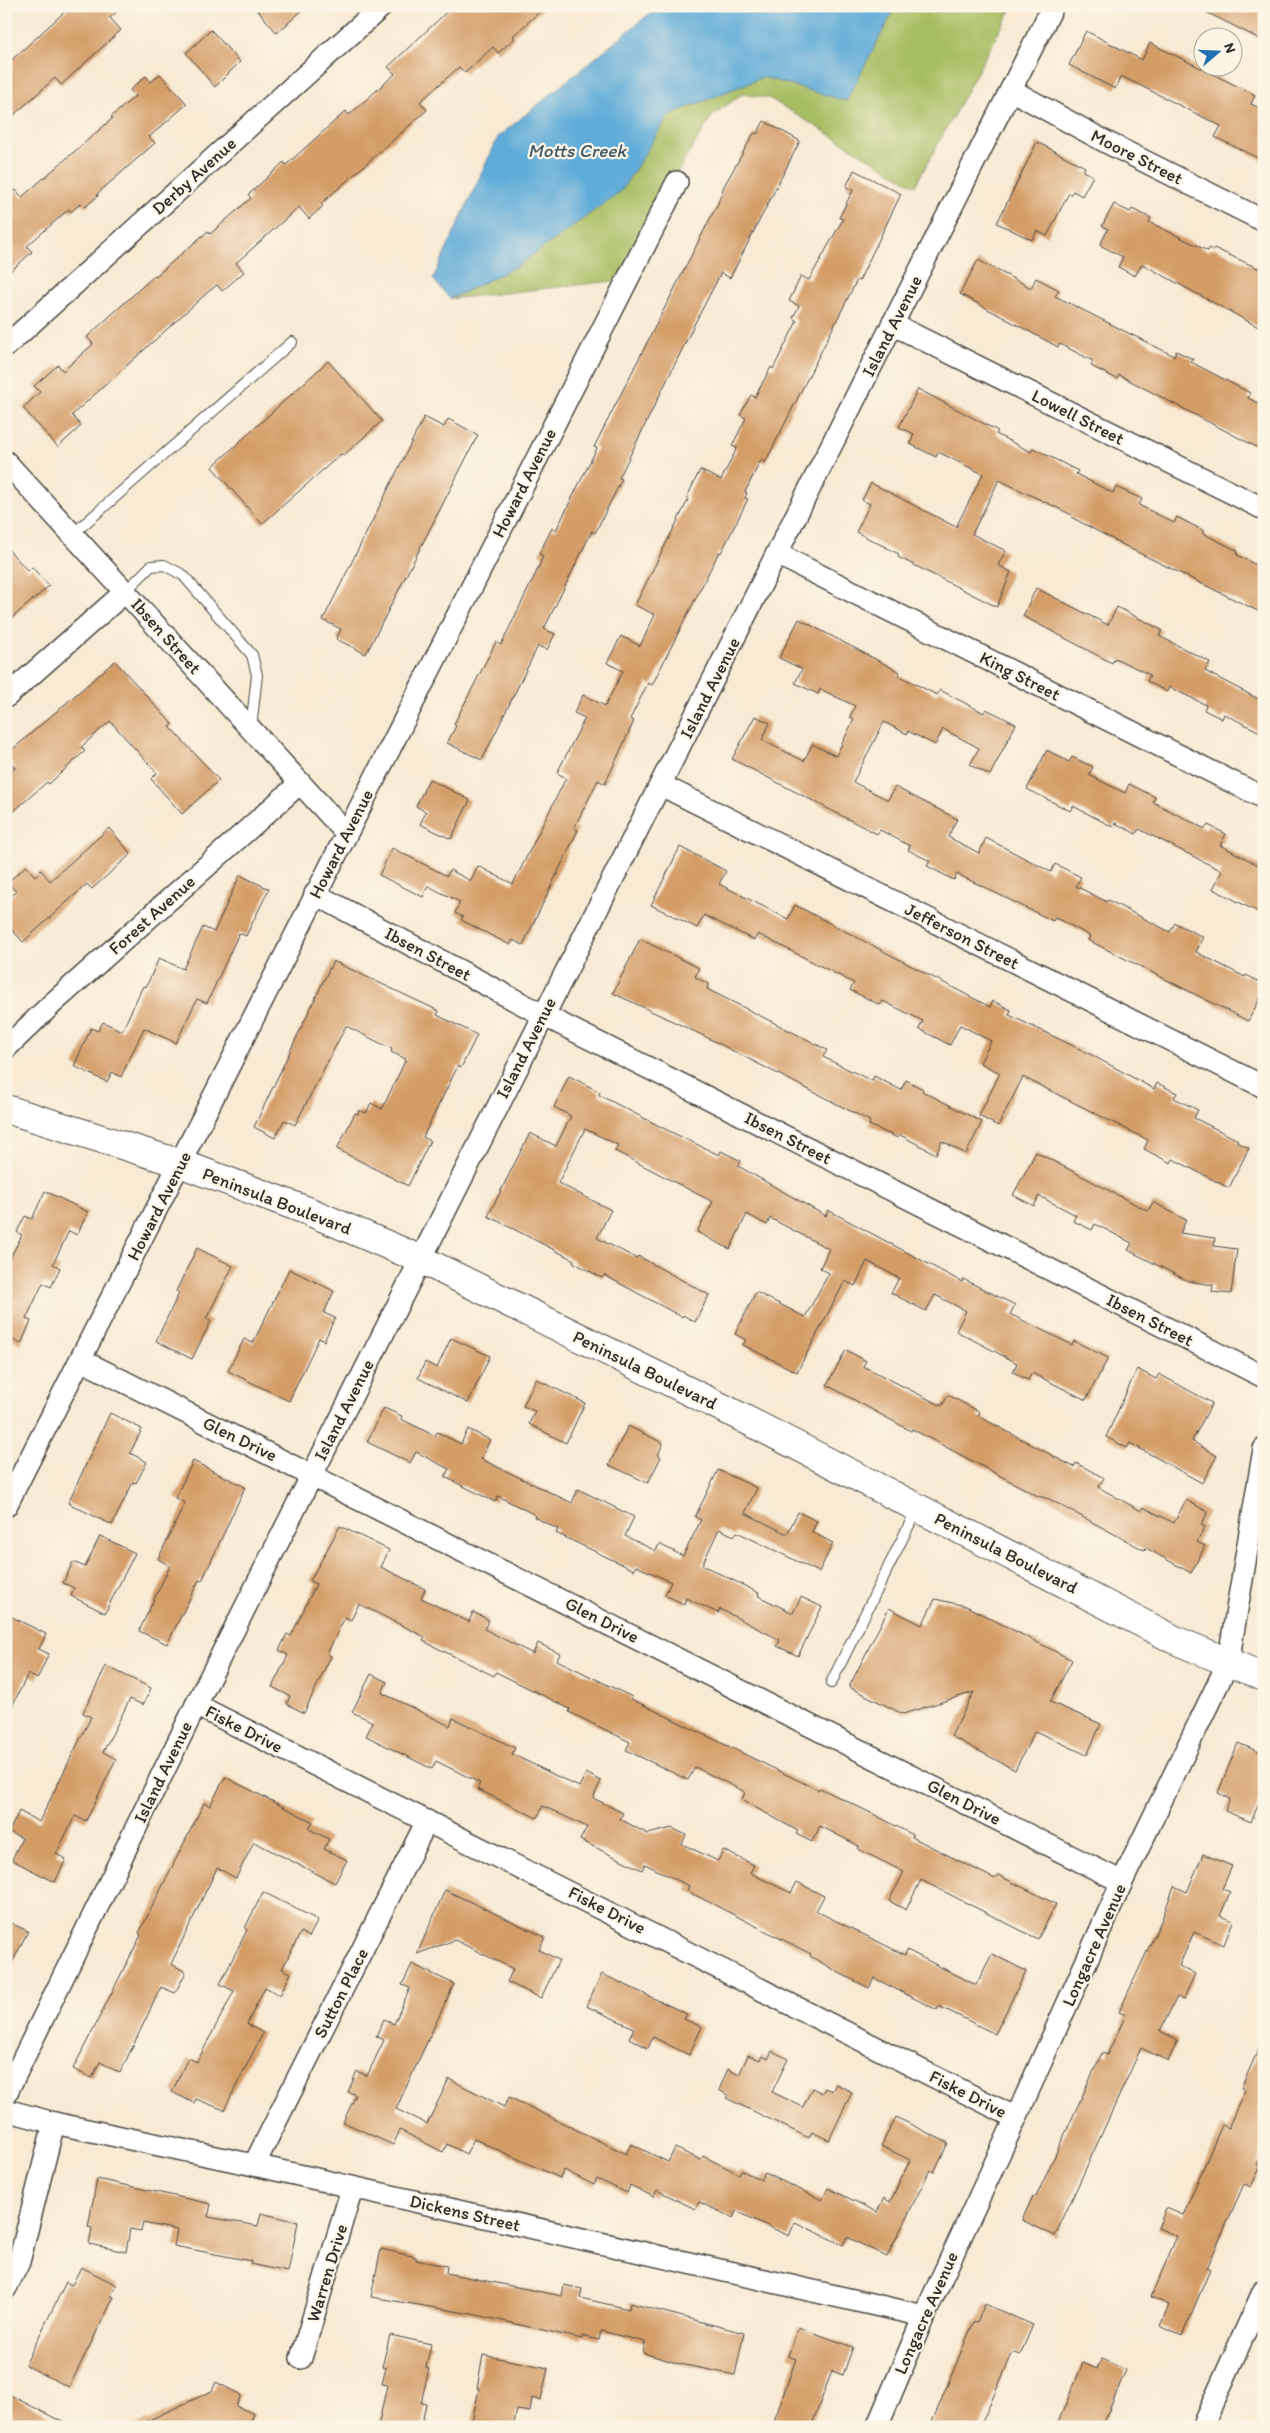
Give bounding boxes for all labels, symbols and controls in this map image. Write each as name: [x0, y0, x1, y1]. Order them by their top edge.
north arrow: [1192, 28, 1242, 78]
text: N: [1220, 41, 1239, 55]
street label: Moore Street: [1087, 124, 1187, 190]
street label: Derby Avenue: [147, 132, 241, 220]
water label: Motts Creek: [528, 139, 627, 162]
street label: Island Avenue: [857, 272, 927, 380]
street label: Lowell Street: [1028, 384, 1128, 450]
street label: Howard Avenue: [487, 425, 561, 541]
street label: Ibsen Street: [126, 593, 206, 679]
street label: Island Avenue: [675, 634, 745, 742]
street label: King Street: [976, 646, 1064, 706]
street label: Howard Avenue: [304, 786, 378, 902]
street label: Forest Avenue: [104, 870, 200, 960]
street label: Jefferson Street: [901, 898, 1023, 974]
street label: Ibsen Street: [381, 922, 475, 986]
street label: Island Avenue: [491, 994, 561, 1102]
street label: Ibsen Street: [741, 1107, 835, 1169]
street label: Howard Avenue: [122, 1148, 196, 1264]
street label: Peninsula Boulevard: [199, 1162, 355, 1240]
street label: Ibsen Street: [1103, 1289, 1197, 1351]
street label: Peninsula Boulevard: [569, 1326, 721, 1415]
street label: Island Avenue: [309, 1356, 379, 1464]
street label: Glen Drive: [199, 1412, 281, 1466]
street label: Peninsula Boulevard: [931, 1507, 1082, 1599]
street label: Glen Drive: [561, 1592, 643, 1648]
street label: Fiske Drive: [202, 1700, 286, 1758]
street label: Island Avenue: [129, 1717, 197, 1827]
street label: Glen Drive: [923, 1774, 1005, 1830]
street label: Longacre Avenue: [1057, 1880, 1131, 2010]
street label: Fiske Drive: [565, 1881, 649, 1939]
street label: Sutton Place: [309, 1944, 373, 2042]
street label: Fiske Drive: [926, 2065, 1010, 2123]
street label: Dickens Street: [408, 2190, 523, 2236]
street label: Warren Drive: [302, 2221, 352, 2325]
street label: Longacre Avenue: [889, 2248, 963, 2378]

